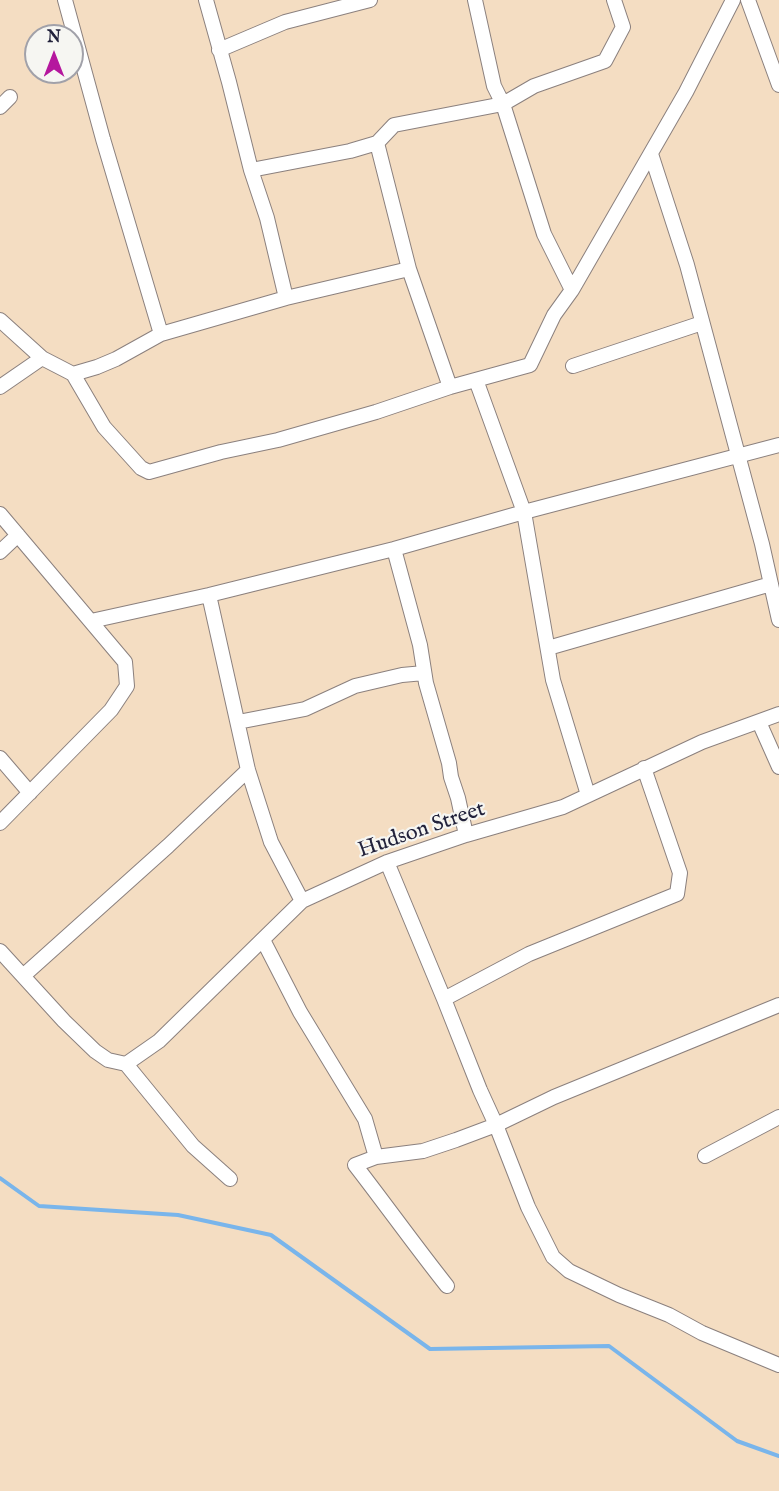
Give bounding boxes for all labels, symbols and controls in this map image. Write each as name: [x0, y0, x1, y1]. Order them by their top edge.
north arrow: [24, 24, 84, 84]
text: N: [47, 28, 61, 48]
street label: Hudson Street: [355, 797, 489, 865]

